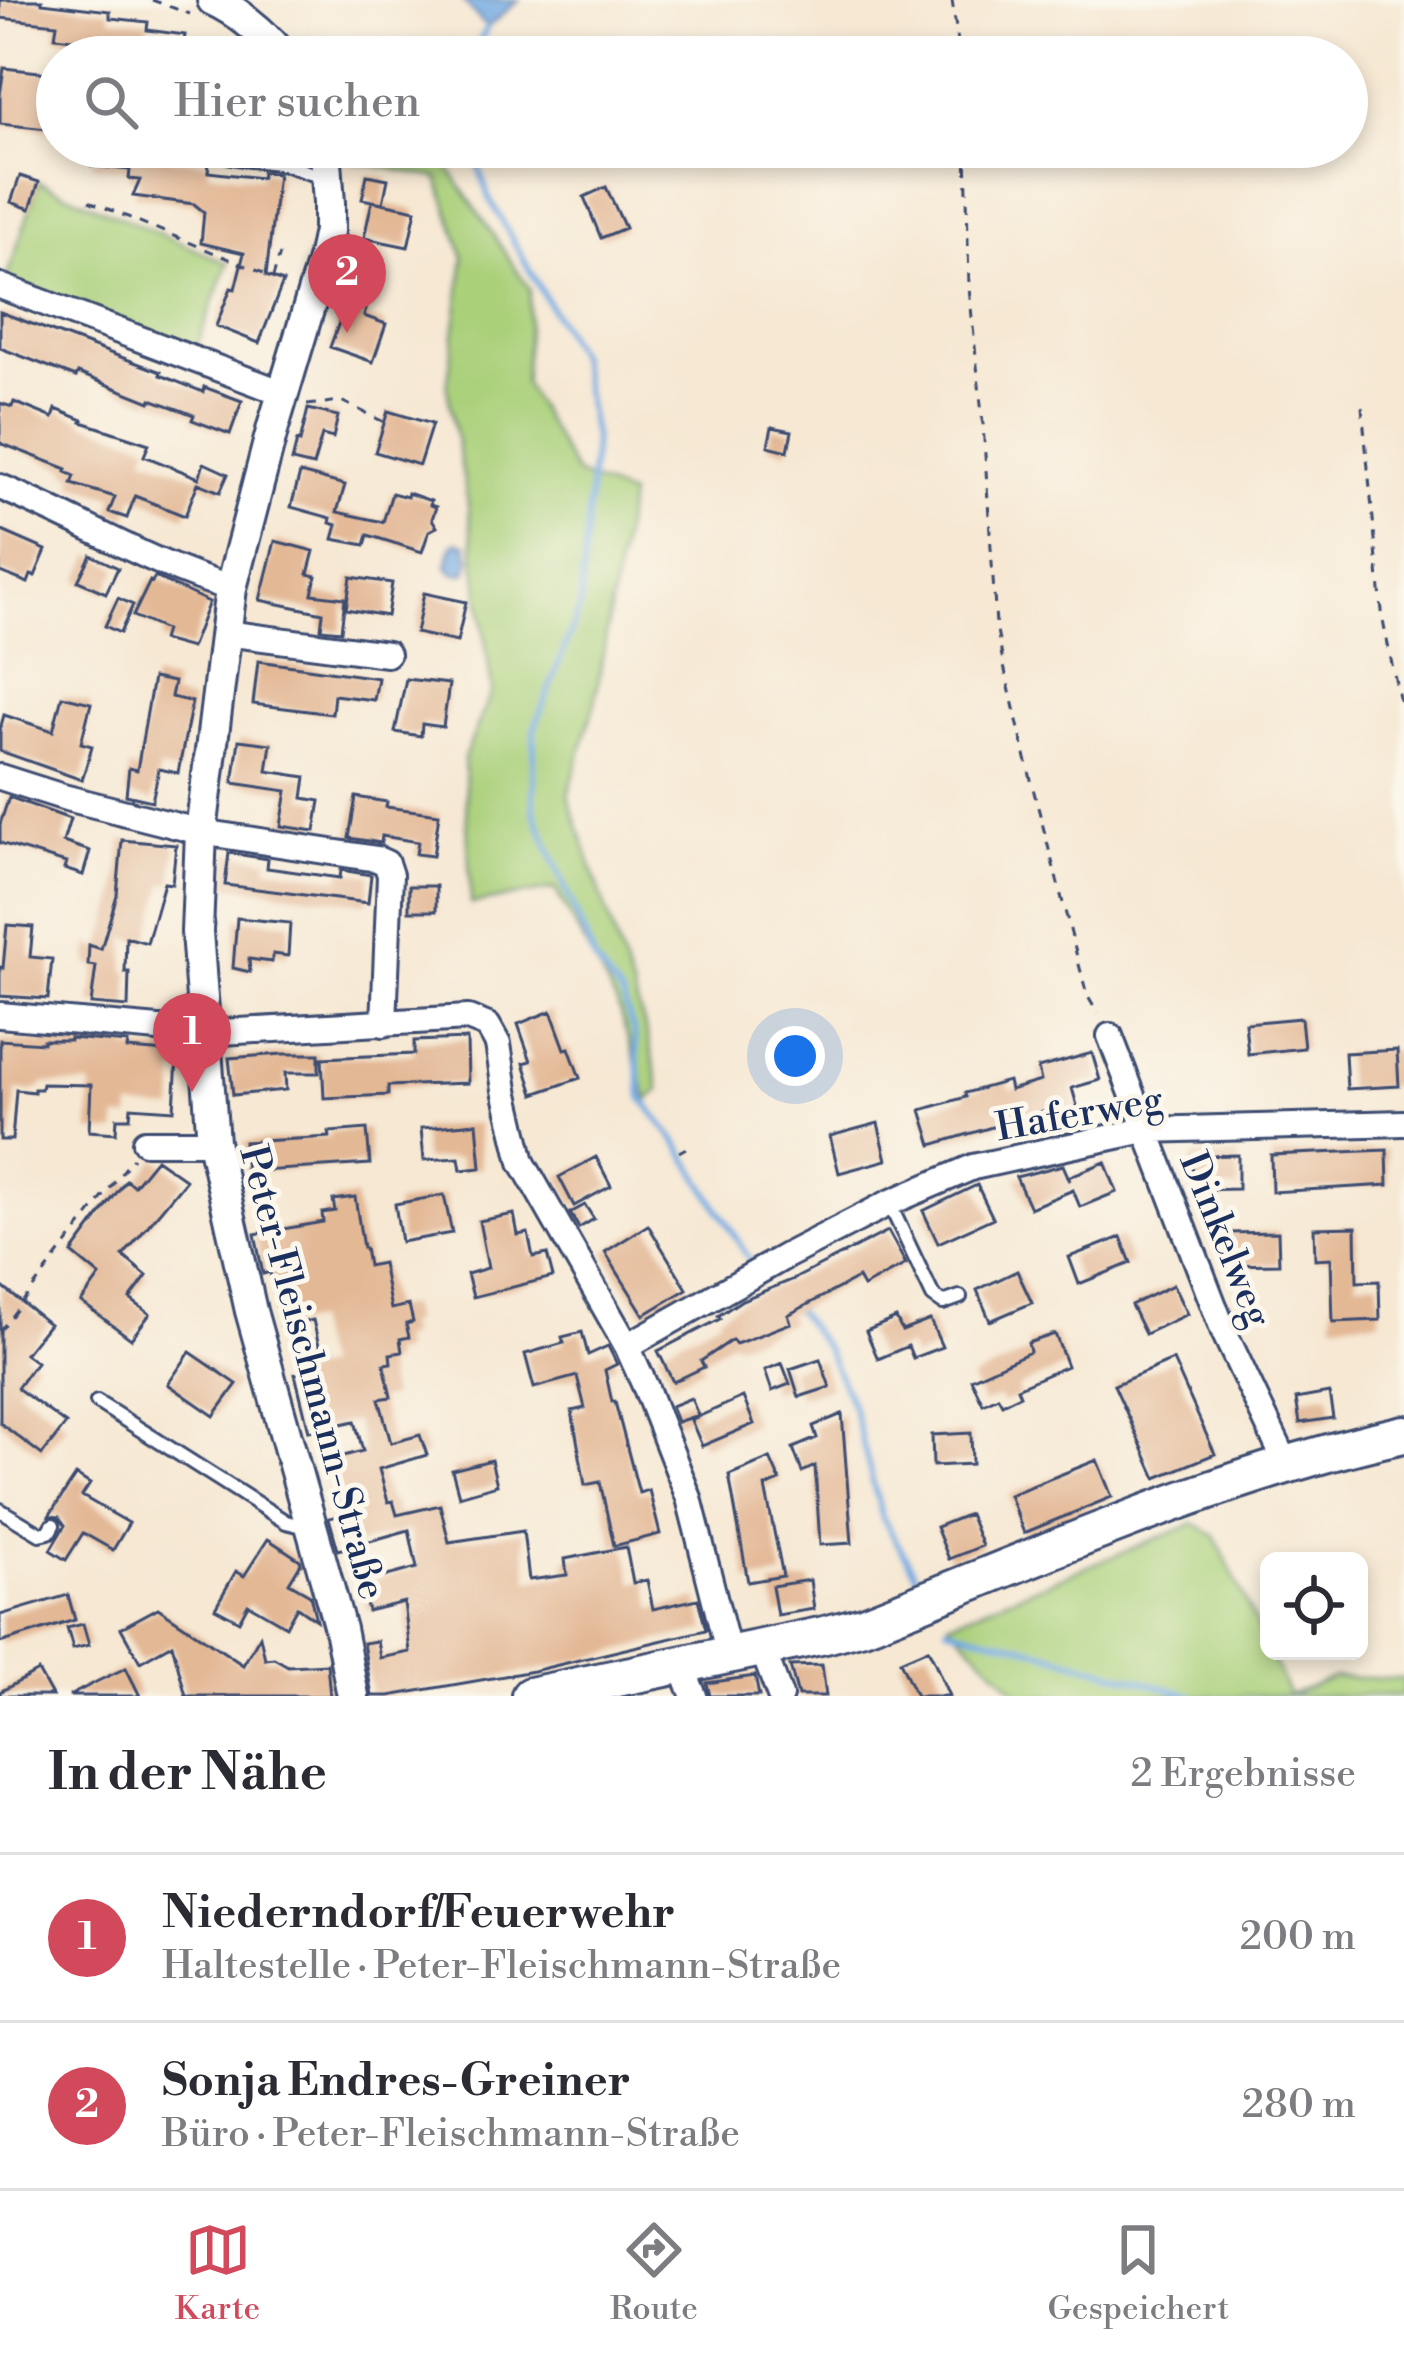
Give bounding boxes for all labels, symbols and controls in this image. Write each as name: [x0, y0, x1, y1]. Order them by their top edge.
search box: [36, 36, 1368, 168]
icon: search: [78, 69, 144, 135]
text: Hier suchen: [174, 74, 420, 131]
pin: 2: [308, 234, 386, 333]
pin: 1: [153, 993, 231, 1092]
your location: [765, 1026, 825, 1086]
street label: Haferweg: [992, 1076, 1167, 1153]
street label: Peter-Fleischmann-Straße: [227, 1140, 396, 1605]
street label: Dinkelweg: [1167, 1145, 1282, 1335]
map controls: [1260, 1552, 1368, 1660]
button: locate: [1260, 1552, 1368, 1660]
text: In der Nähe: [48, 1742, 327, 1806]
text: 2 Ergebnisse: [1131, 1750, 1356, 1799]
text: Niederndorf/Feuerwehr: [162, 1885, 675, 1942]
text: 1: [78, 1913, 96, 1962]
text: 200 m: [1240, 1913, 1356, 1962]
text: Haltestelle · Peter-Fleischmann-Straße: [162, 1942, 841, 1991]
text: Sonja Endres-Greiner: [162, 2053, 631, 2110]
text: 2: [75, 2081, 99, 2130]
text: 280 m: [1242, 2081, 1356, 2130]
text: Büro · Peter-Fleischmann-Straße: [162, 2110, 740, 2159]
tab: Karte: [175, 2217, 260, 2330]
tab: Route: [610, 2217, 698, 2330]
tab: Gespeichert: [1047, 2217, 1229, 2330]

